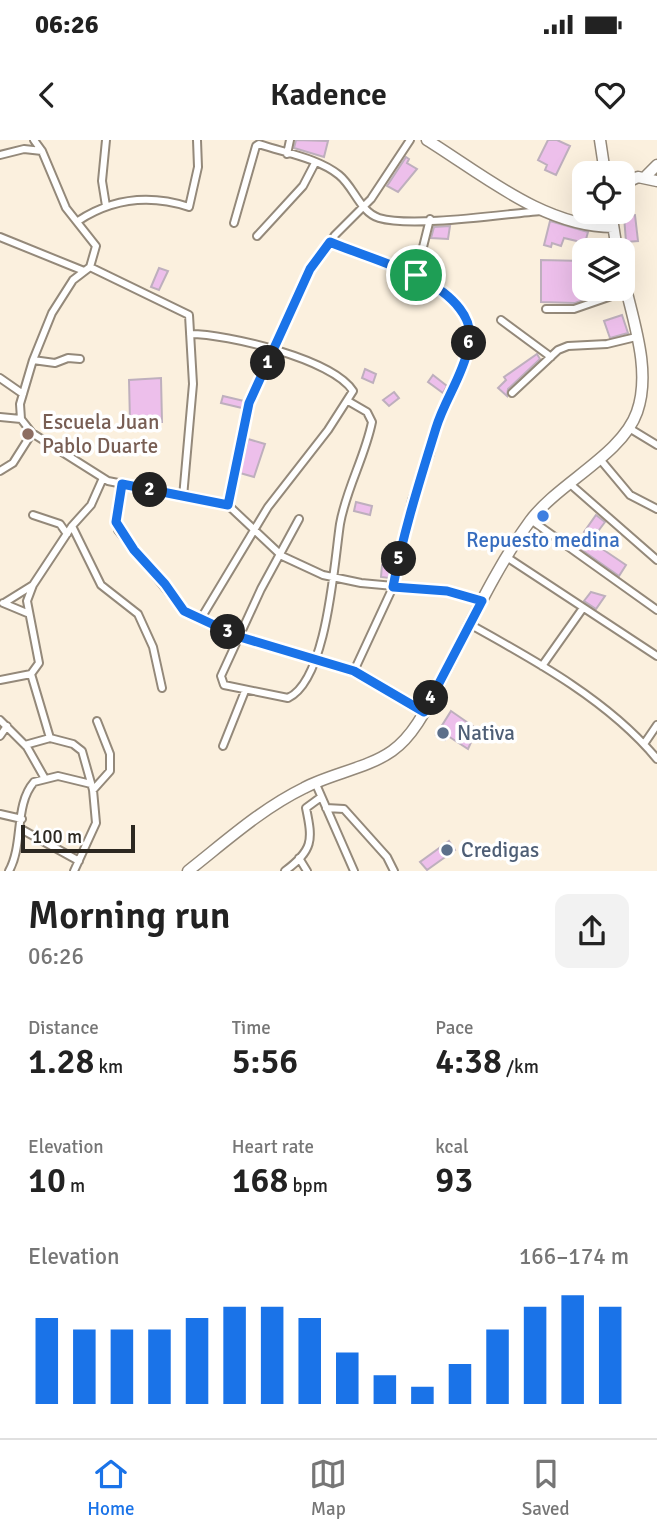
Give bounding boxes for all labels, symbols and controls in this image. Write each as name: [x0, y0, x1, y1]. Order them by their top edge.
text: 06:26: [35, 9, 99, 41]
text: Kadence: [270, 75, 387, 114]
icon: back: [28, 76, 66, 114]
icon: heart: [591, 76, 629, 114]
map controls: [572, 161, 635, 301]
button: locate: [572, 161, 635, 224]
button: layers: [572, 238, 635, 301]
pin: [386, 245, 446, 305]
icon: arrive: [397, 256, 435, 294]
pin: 6: [452, 326, 486, 360]
text: 6: [463, 330, 474, 354]
pin: 1: [250, 346, 286, 381]
text: 1: [262, 350, 273, 374]
place label: Escuela Juan Pablo Duarte: [42, 409, 159, 459]
marker: Escuela Juan Pablo Duarte: [20, 426, 36, 442]
pin: 2: [132, 472, 168, 508]
text: 2: [144, 477, 155, 501]
marker: Repuesto medina: [535, 508, 551, 524]
place label: Repuesto medina: [466, 527, 620, 553]
pin: 5: [382, 542, 416, 576]
text: 5: [393, 546, 404, 570]
pin: 3: [210, 615, 246, 650]
text: 3: [222, 619, 233, 643]
pin: 4: [414, 680, 448, 716]
text: 4: [425, 685, 436, 709]
place label: Nativa: [457, 720, 515, 746]
marker: Nativa: [435, 725, 451, 741]
scale bar: [21, 822, 135, 854]
text: 100 m: [32, 825, 82, 849]
place label: Credigas: [461, 837, 539, 863]
marker: Credigas: [439, 842, 455, 858]
text: Morning run: [28, 892, 231, 939]
button: share: [555, 894, 629, 968]
text: 06:26: [28, 942, 84, 971]
text: Distance: [28, 1016, 99, 1040]
text: Time: [232, 1016, 271, 1040]
text: Pace: [435, 1016, 474, 1040]
text: 1.28: [28, 1040, 94, 1083]
text: 5:56: [232, 1040, 298, 1083]
text: 4:38: [435, 1040, 502, 1083]
text: km: [94, 1055, 123, 1079]
text: /km: [502, 1055, 539, 1079]
text: Elevation: [28, 1135, 104, 1159]
text: Heart rate: [232, 1135, 314, 1159]
text: kcal: [435, 1135, 469, 1159]
text: 10: [28, 1159, 66, 1202]
text: 168: [232, 1159, 288, 1202]
text: 93: [435, 1159, 473, 1202]
text: m: [66, 1174, 85, 1198]
text: bpm: [288, 1174, 328, 1198]
text: Elevation: [28, 1242, 120, 1271]
text: 166–174 m: [519, 1242, 629, 1271]
tab: Home: [87, 1455, 135, 1521]
tab: Map: [309, 1455, 347, 1521]
tab: Saved: [522, 1455, 570, 1521]

